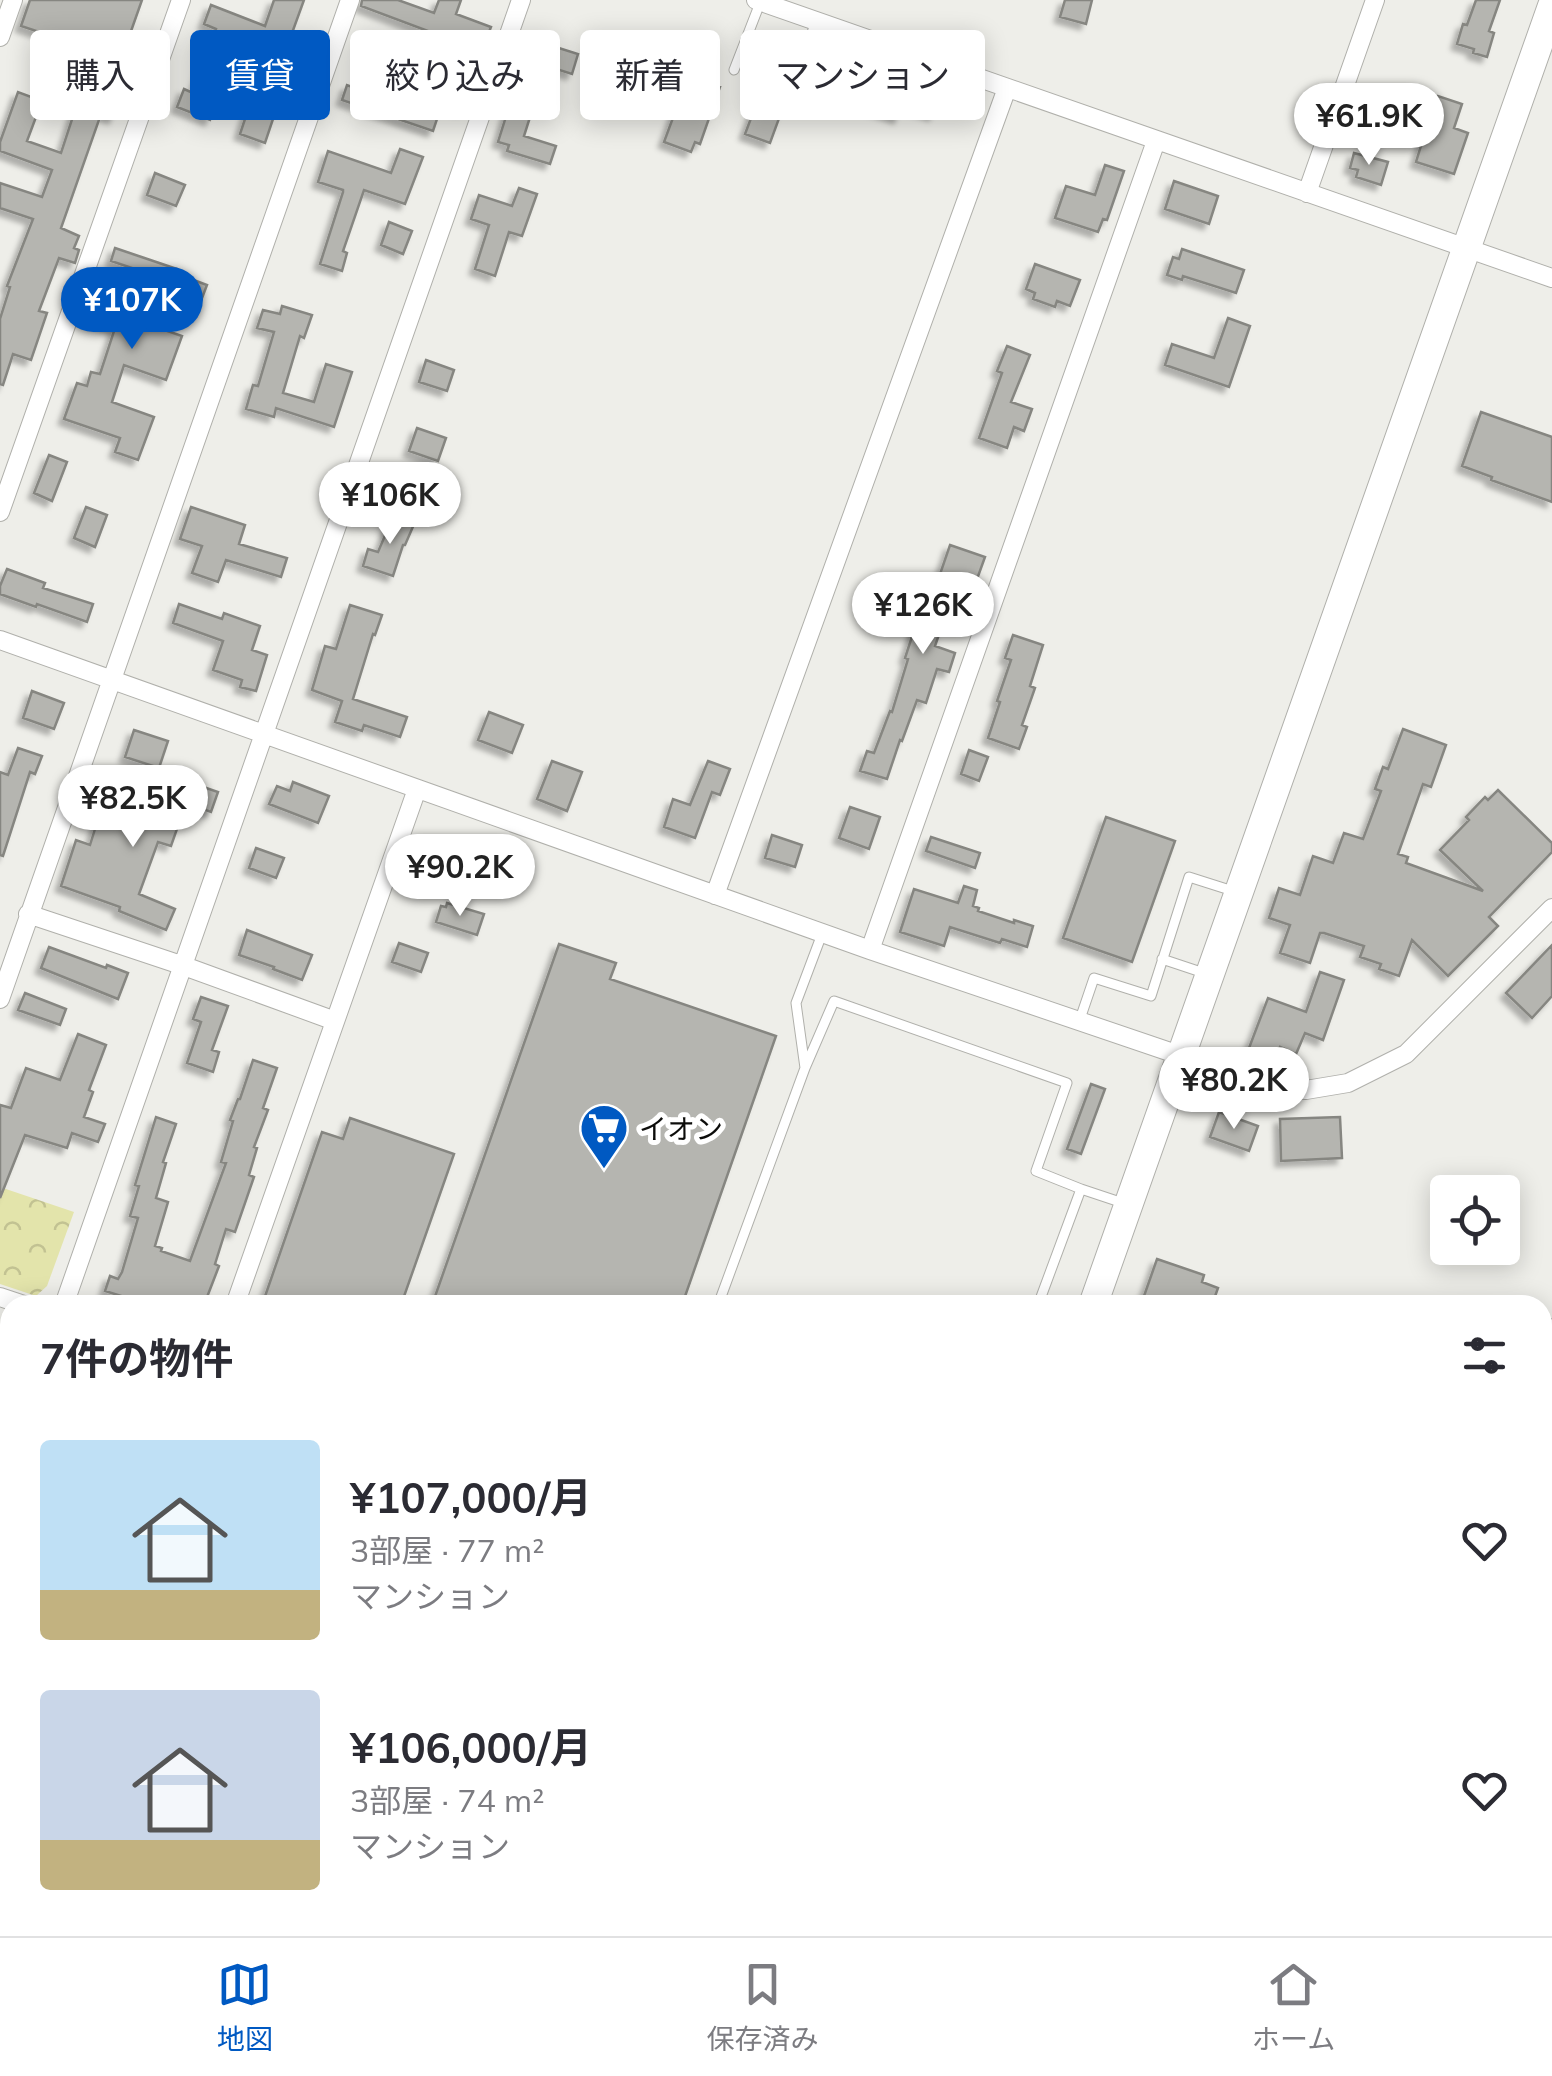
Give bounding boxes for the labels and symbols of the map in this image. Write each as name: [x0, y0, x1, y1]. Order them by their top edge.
pin: ¥61.9K: [1288, 83, 1450, 168]
pin: ¥107K: [62, 267, 202, 352]
pin: ¥106K: [320, 462, 460, 547]
pin: ¥126K: [853, 572, 993, 657]
pin: ¥82.5K: [52, 765, 214, 850]
pin: ¥90.2K: [379, 834, 541, 919]
pin: ¥80.2K: [1153, 1047, 1315, 1132]
supermarket icon: イオン: [578, 1102, 630, 1170]
place label: イオン: [639, 1111, 723, 1146]

